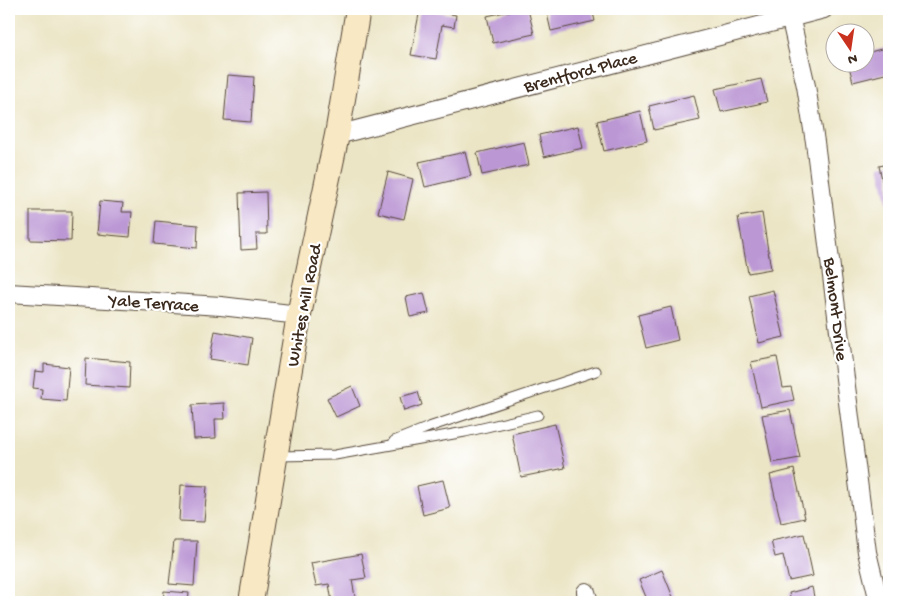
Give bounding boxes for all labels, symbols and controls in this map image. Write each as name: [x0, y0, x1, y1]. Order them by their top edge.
north arrow: [826, 22, 876, 72]
street label: Brentford Place: [521, 48, 640, 99]
text: N: [846, 49, 859, 68]
street label: Whites Mill Road: [283, 241, 328, 368]
street label: Belmont Drive: [818, 255, 851, 363]
street label: Yale Terrace: [106, 291, 200, 318]

